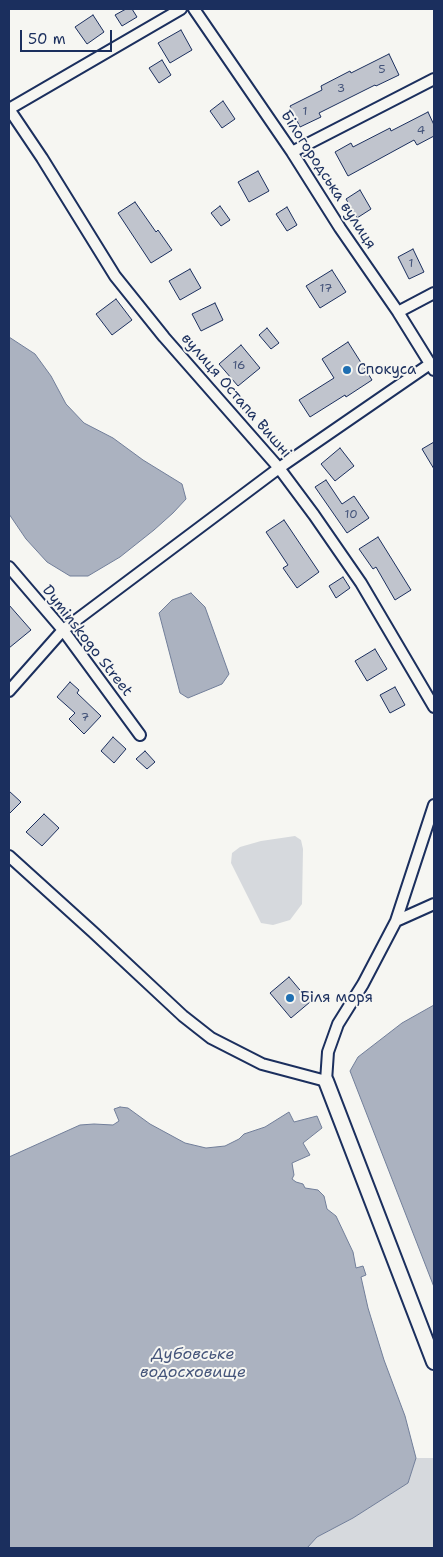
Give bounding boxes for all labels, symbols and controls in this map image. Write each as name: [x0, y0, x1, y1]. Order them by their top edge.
scale bar: [22, 20, 115, 52]
text: 50 m: [28, 29, 66, 49]
house number: 5: [378, 63, 386, 77]
house number: 3: [337, 82, 345, 96]
house number: 1: [302, 105, 308, 119]
street label: Білогородська вулиця: [276, 107, 380, 253]
house number: 4: [417, 124, 425, 138]
house number: 1: [408, 257, 414, 271]
house number: 17: [320, 282, 332, 296]
street label: вулиця Остапа Вишні: [177, 330, 295, 462]
house number: 16: [232, 359, 246, 373]
place label: Спокуса: [357, 361, 416, 379]
marker: Спокуса: [341, 364, 353, 376]
house number: 10: [344, 508, 358, 522]
street label: Dyminskogo Street: [38, 582, 136, 700]
house number: 7: [81, 711, 89, 725]
place label: Біля моря: [300, 989, 373, 1007]
marker: Біля моря: [284, 992, 296, 1004]
water label: Дубовське водосховище: [140, 1345, 246, 1383]

